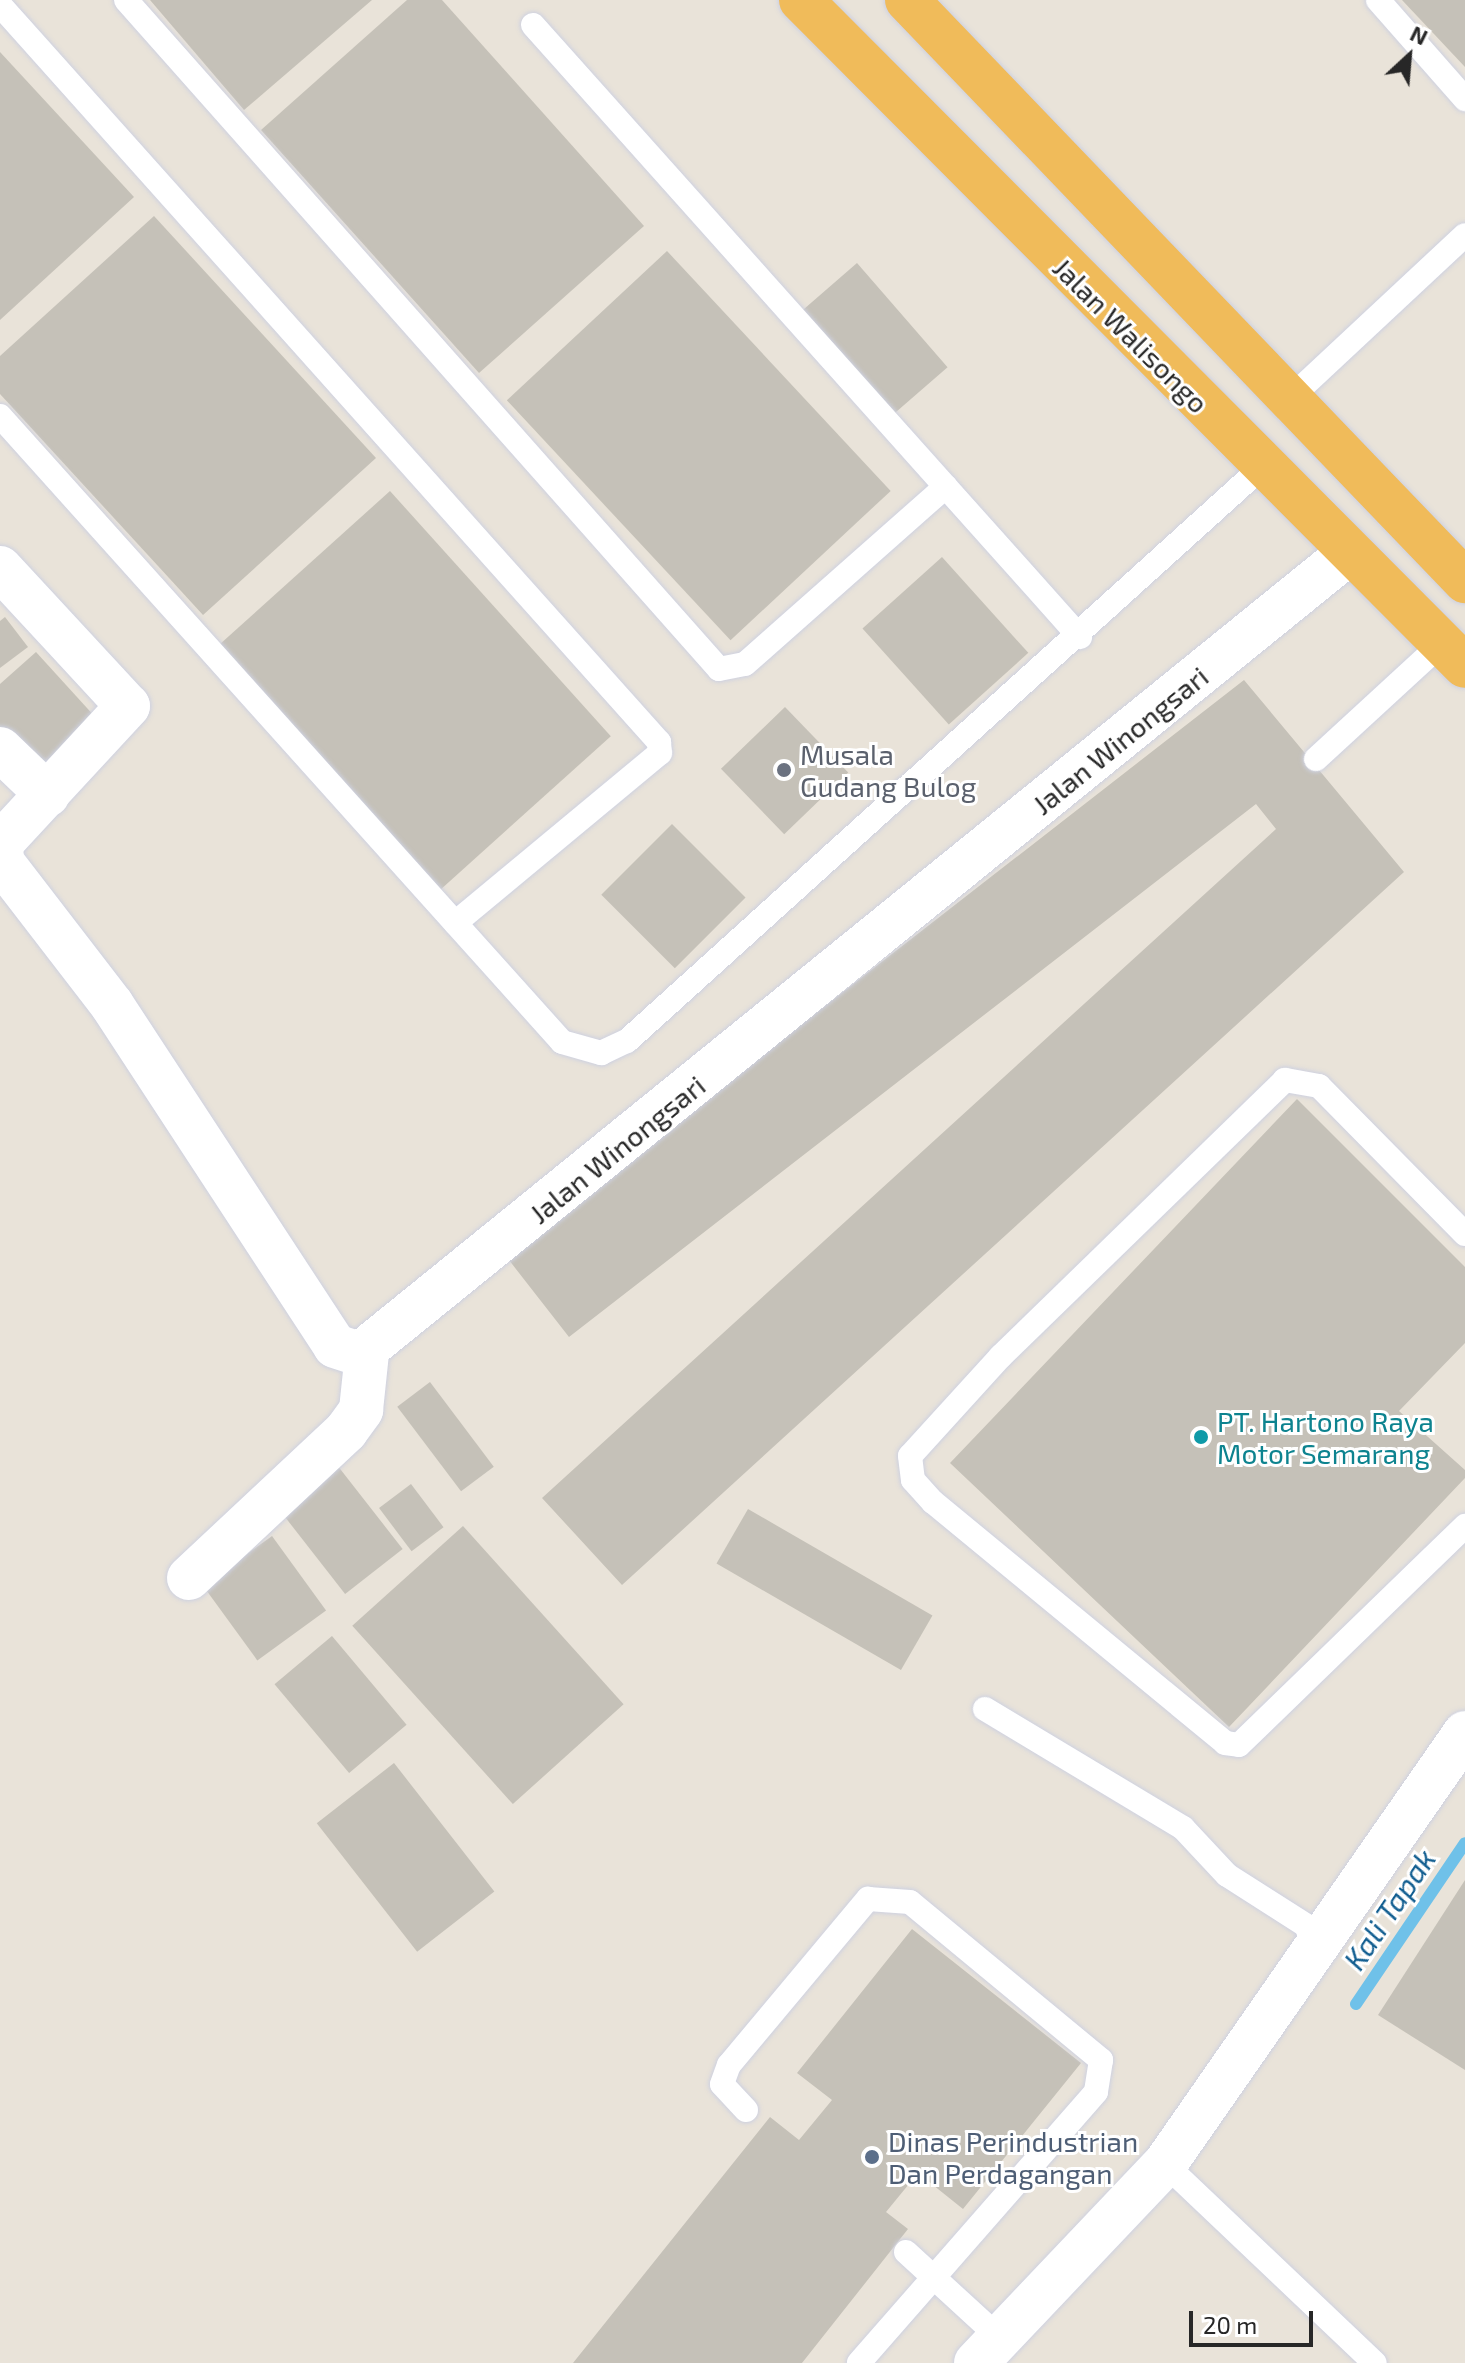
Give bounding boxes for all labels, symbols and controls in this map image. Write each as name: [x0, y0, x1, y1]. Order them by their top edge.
north arrow: [1369, 16, 1449, 96]
text: N: [1407, 19, 1432, 50]
street label: Jalan Walisongo: [1046, 250, 1216, 420]
street label: Jalan Winongsari: [1025, 659, 1215, 821]
place label: Musala Gudang Bulog: [800, 737, 976, 803]
marker: Musala Gudang Bulog: [775, 761, 793, 779]
street label: Jalan Winongsari: [522, 1068, 712, 1230]
place label: PT. Hartono Raya Motor Semarang: [1217, 1404, 1434, 1470]
marker: PT. Hartono Raya Motor Semarang: [1192, 1428, 1210, 1446]
water label: Kali Tapak: [1335, 1841, 1443, 1977]
place label: Dinas Perindustrian Dan Perdagangan: [888, 2124, 1138, 2190]
marker: Dinas Perindustrian Dan Perdagangan: [863, 2148, 881, 2166]
scale bar: [1193, 2295, 1317, 2345]
text: 20 m: [1203, 2310, 1257, 2339]

